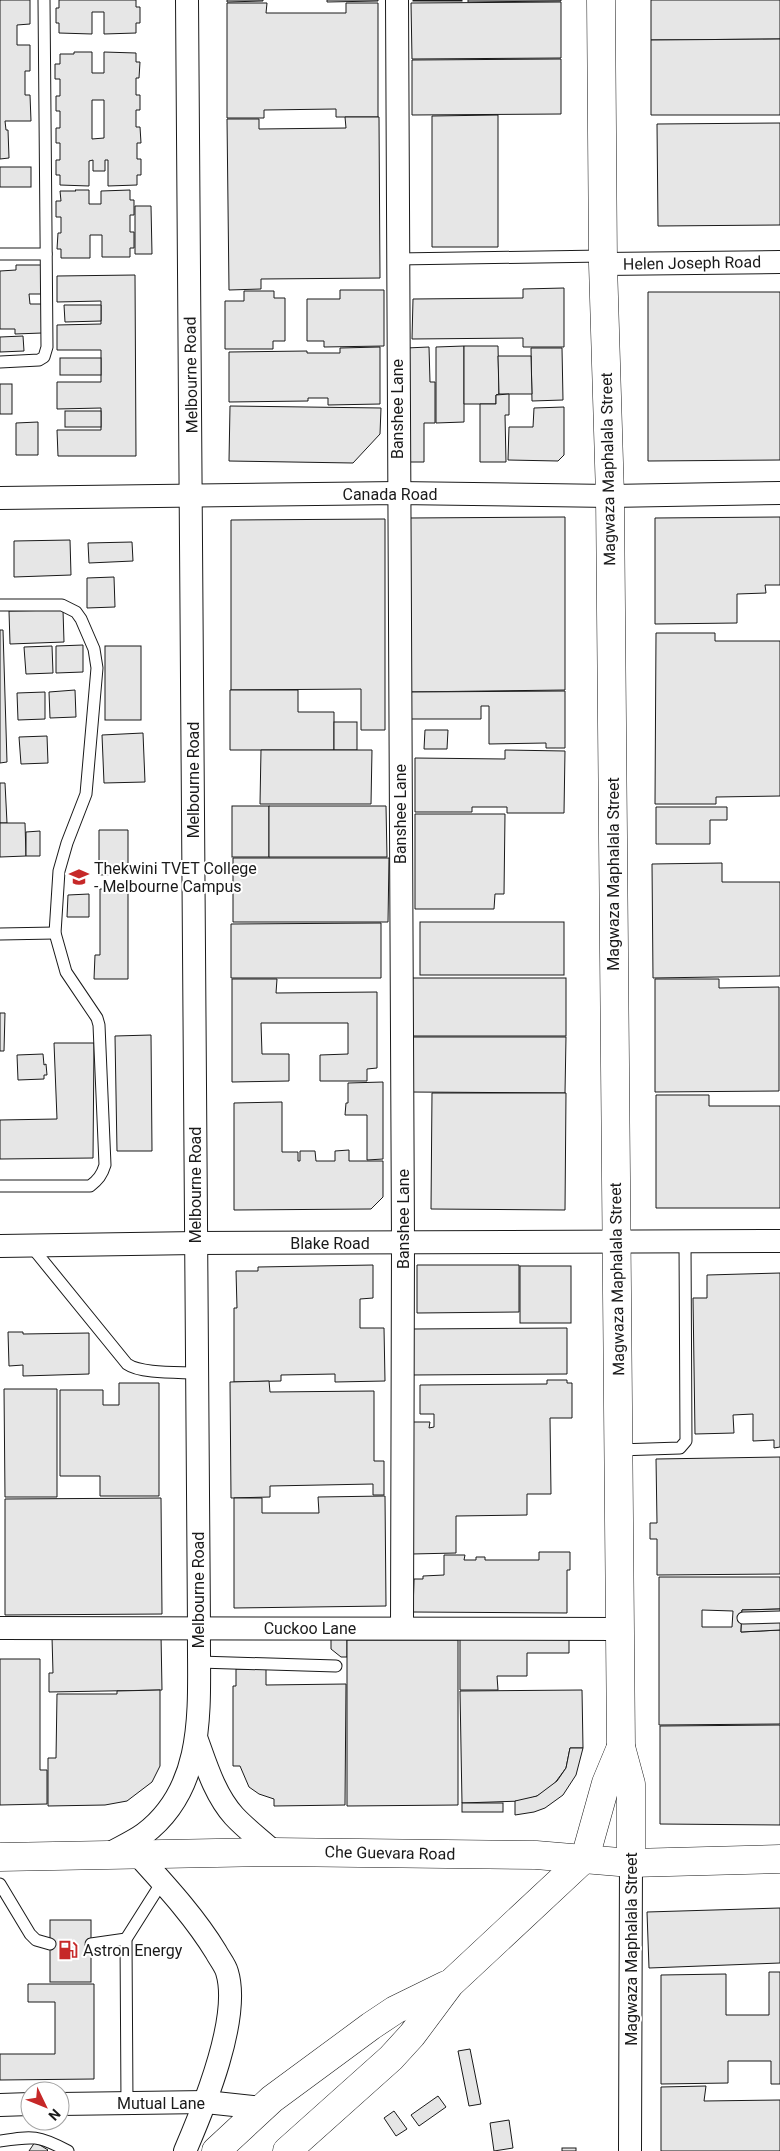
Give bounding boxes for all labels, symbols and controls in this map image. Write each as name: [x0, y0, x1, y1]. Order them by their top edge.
street label: Helen Joseph Road: [623, 252, 761, 274]
street label: Melbourne Road: [180, 316, 202, 434]
street label: Banshee Lane: [388, 359, 407, 459]
street label: Magwaza Maphalala Street: [597, 372, 619, 566]
street label: Canada Road: [342, 485, 438, 504]
street label: Melbourne Road: [184, 722, 203, 838]
street label: Banshee Lane: [391, 764, 410, 864]
street label: Magwaza Maphalala Street: [604, 777, 623, 971]
place label: Thekwini TVET College - Melbourne Campus: [94, 859, 257, 896]
school or university icon: Thekwini TVET College - Melbourne Campus: [68, 866, 90, 888]
street label: Melbourne Road: [186, 1127, 205, 1243]
street label: Banshee Lane: [394, 1169, 413, 1269]
street label: Magwaza Maphalala Street: [606, 1182, 628, 1376]
street label: Blake Road: [290, 1234, 370, 1253]
street label: Melbourne Road: [189, 1532, 208, 1648]
street label: Cuckoo Lane: [264, 1619, 356, 1638]
street label: Che Guevara Road: [325, 1842, 455, 1864]
street label: Magwaza Maphalala Street: [622, 1852, 641, 2046]
fuel station icon: Astron Energy: [57, 1939, 79, 1961]
place label: Astron Energy: [83, 1941, 183, 1960]
north arrow: [20, 2081, 70, 2131]
street label: Mutual Lane: [117, 2094, 205, 2113]
text: N: [45, 2106, 64, 2124]

